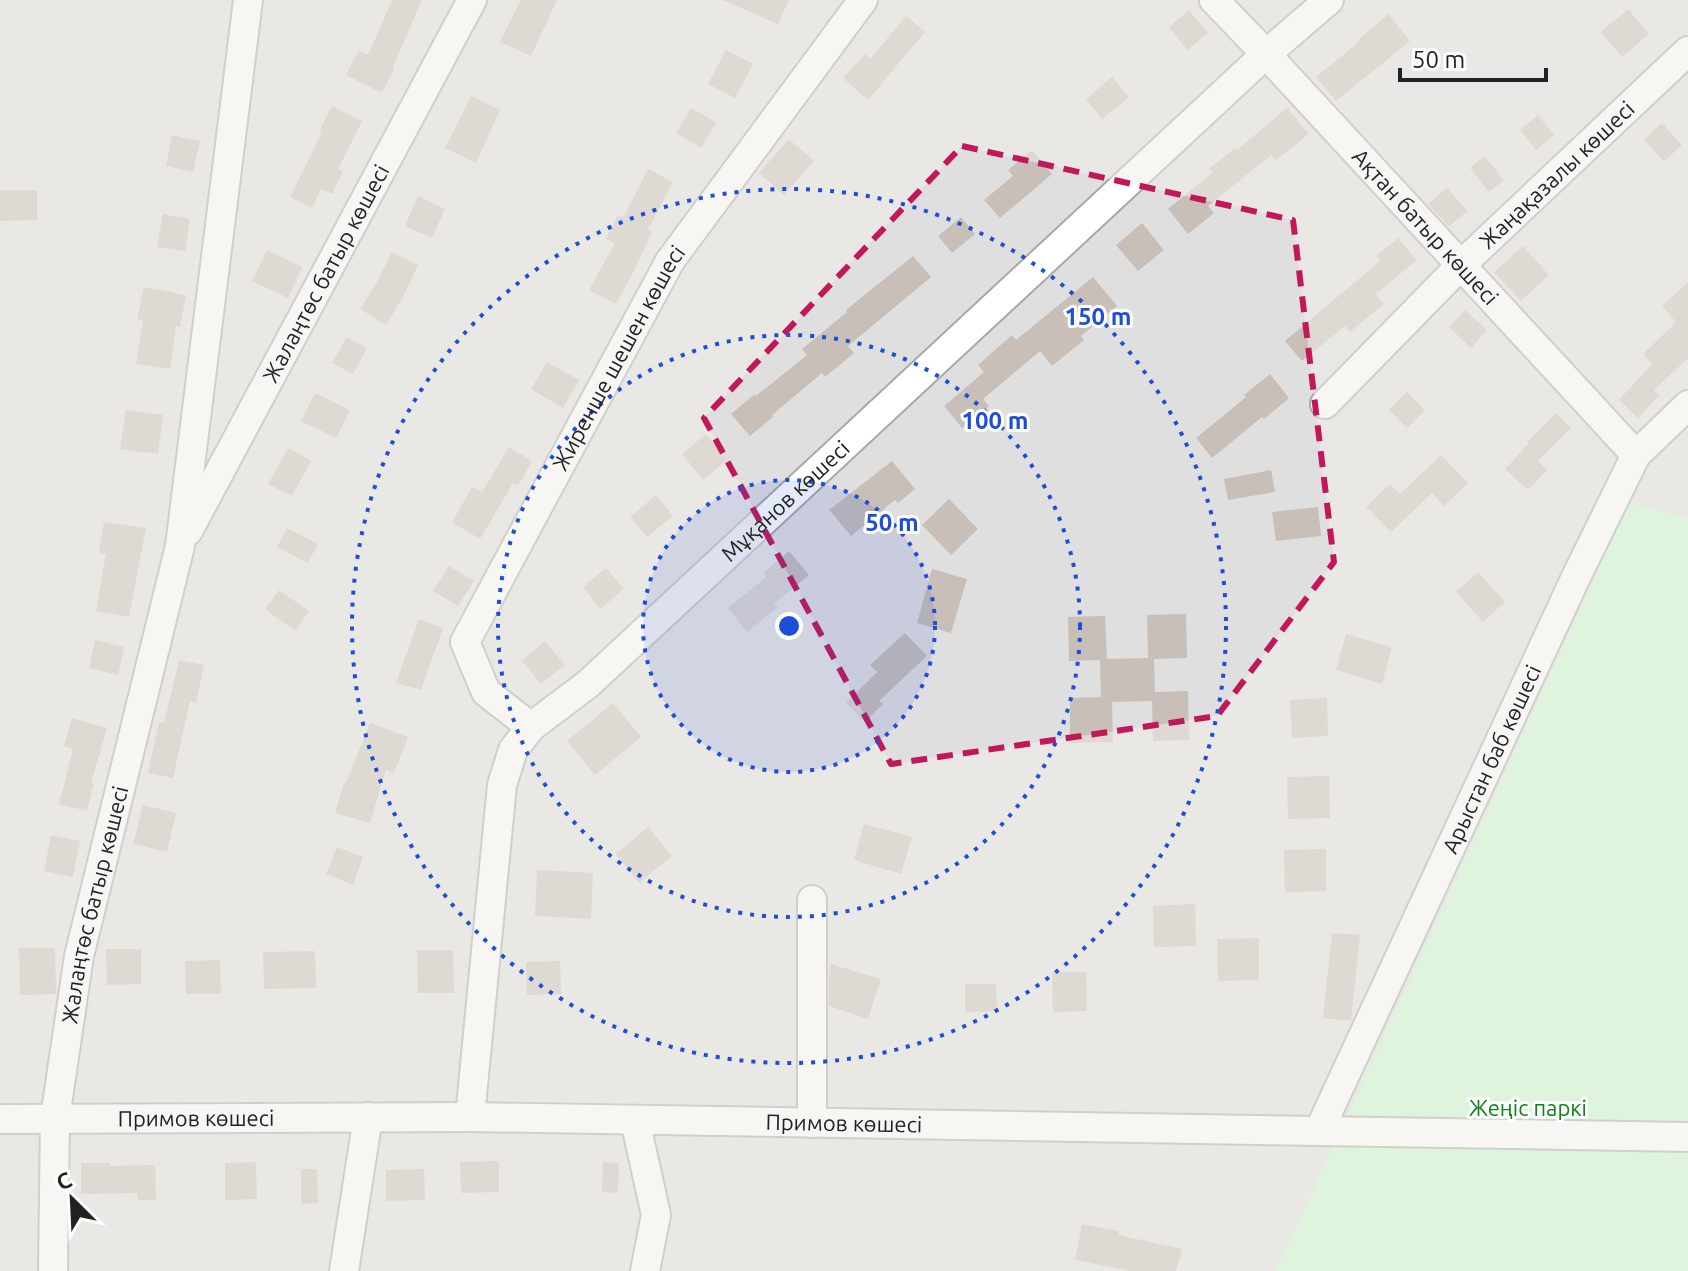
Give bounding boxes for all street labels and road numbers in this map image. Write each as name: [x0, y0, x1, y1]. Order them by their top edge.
street label: Жаңақазалы көшесі: [1474, 96, 1639, 253]
street label: Ақтан батыр көшесі: [1348, 143, 1504, 309]
street label: Жалаңтөс батыр көшесі: [257, 160, 394, 386]
street label: Жиренше шешен көшесі: [547, 240, 689, 475]
street label: Мұқанов көшесі: [716, 435, 854, 566]
street label: Арыстан баб көшесі: [1437, 661, 1545, 857]
street label: Жалаңтөс батыр көшесі: [56, 783, 132, 1025]
street label: Примов көшесі: [118, 1105, 274, 1130]
street label: Примов көшесі: [765, 1109, 922, 1136]

